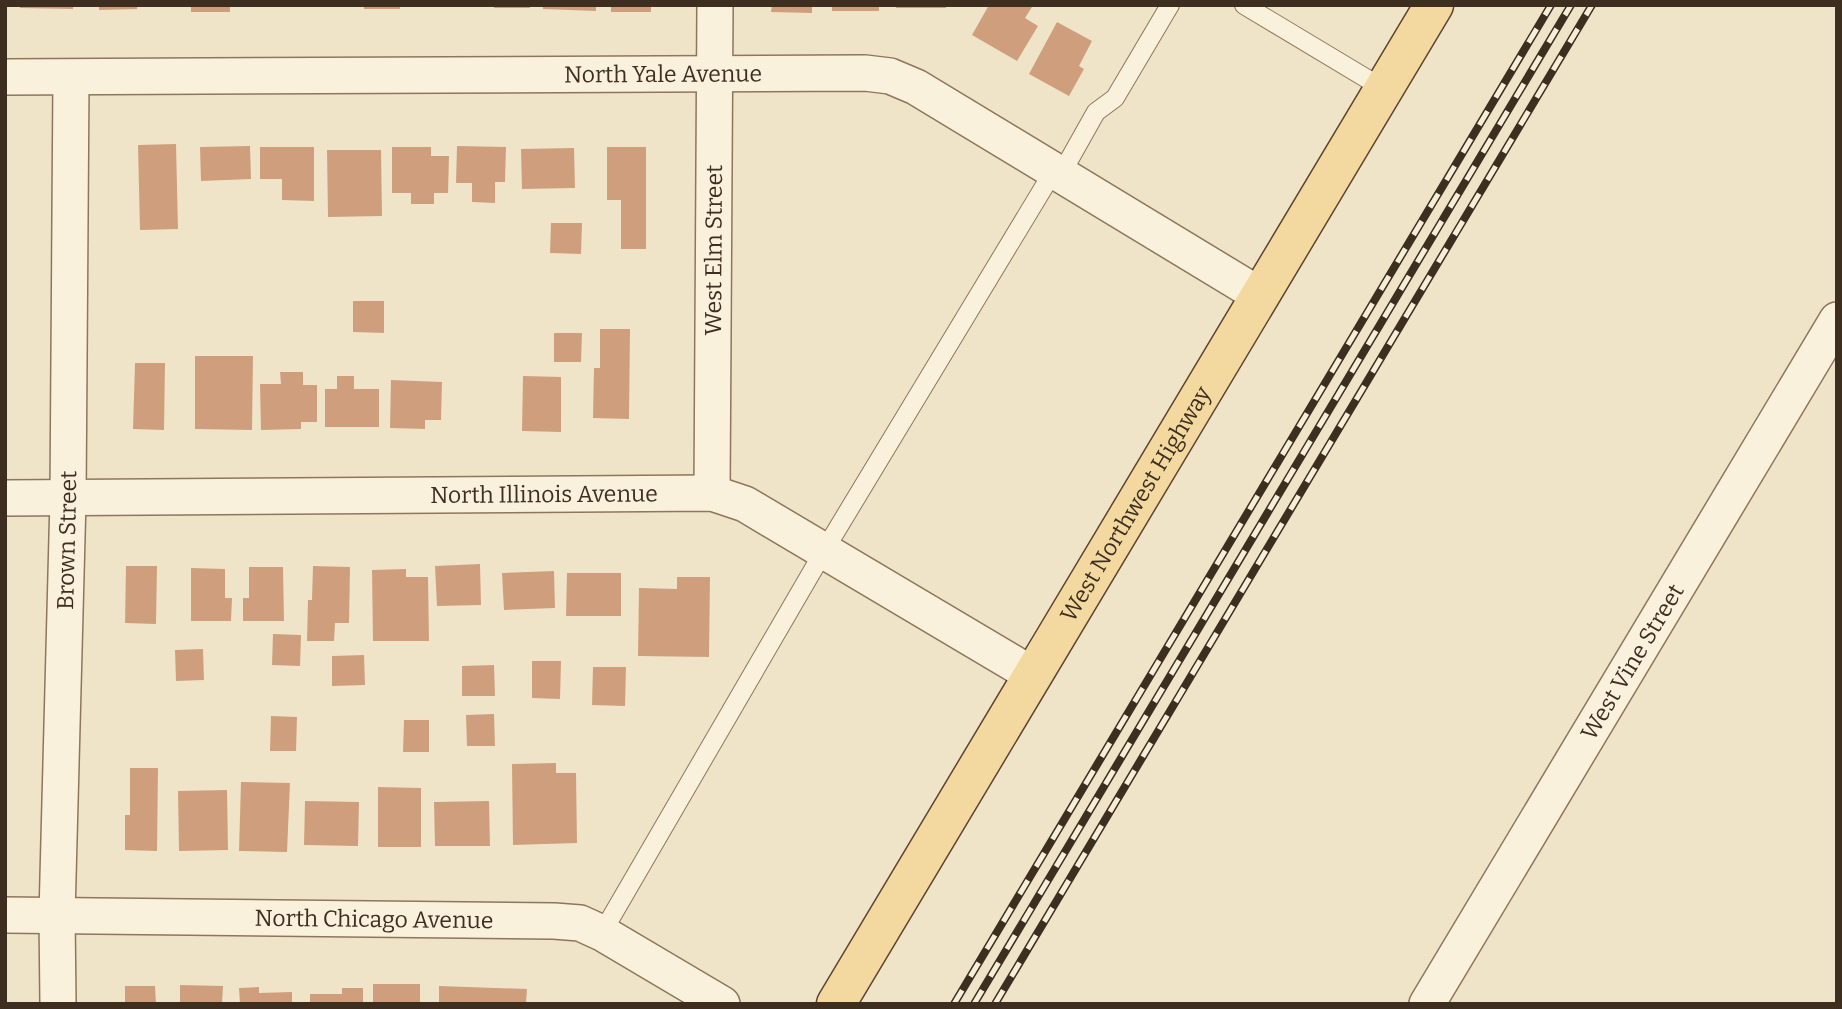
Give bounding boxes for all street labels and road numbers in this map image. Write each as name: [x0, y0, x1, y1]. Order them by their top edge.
street label: North Yale Avenue: [564, 59, 762, 88]
street label: West Elm Street: [699, 164, 728, 336]
street label: West Northwest Highway: [1054, 380, 1217, 627]
street label: Brown Street: [51, 470, 82, 610]
street label: North Illinois Avenue: [430, 479, 658, 509]
street label: West Vine Street: [1575, 579, 1690, 745]
street label: North Chicago Avenue: [254, 904, 494, 934]

